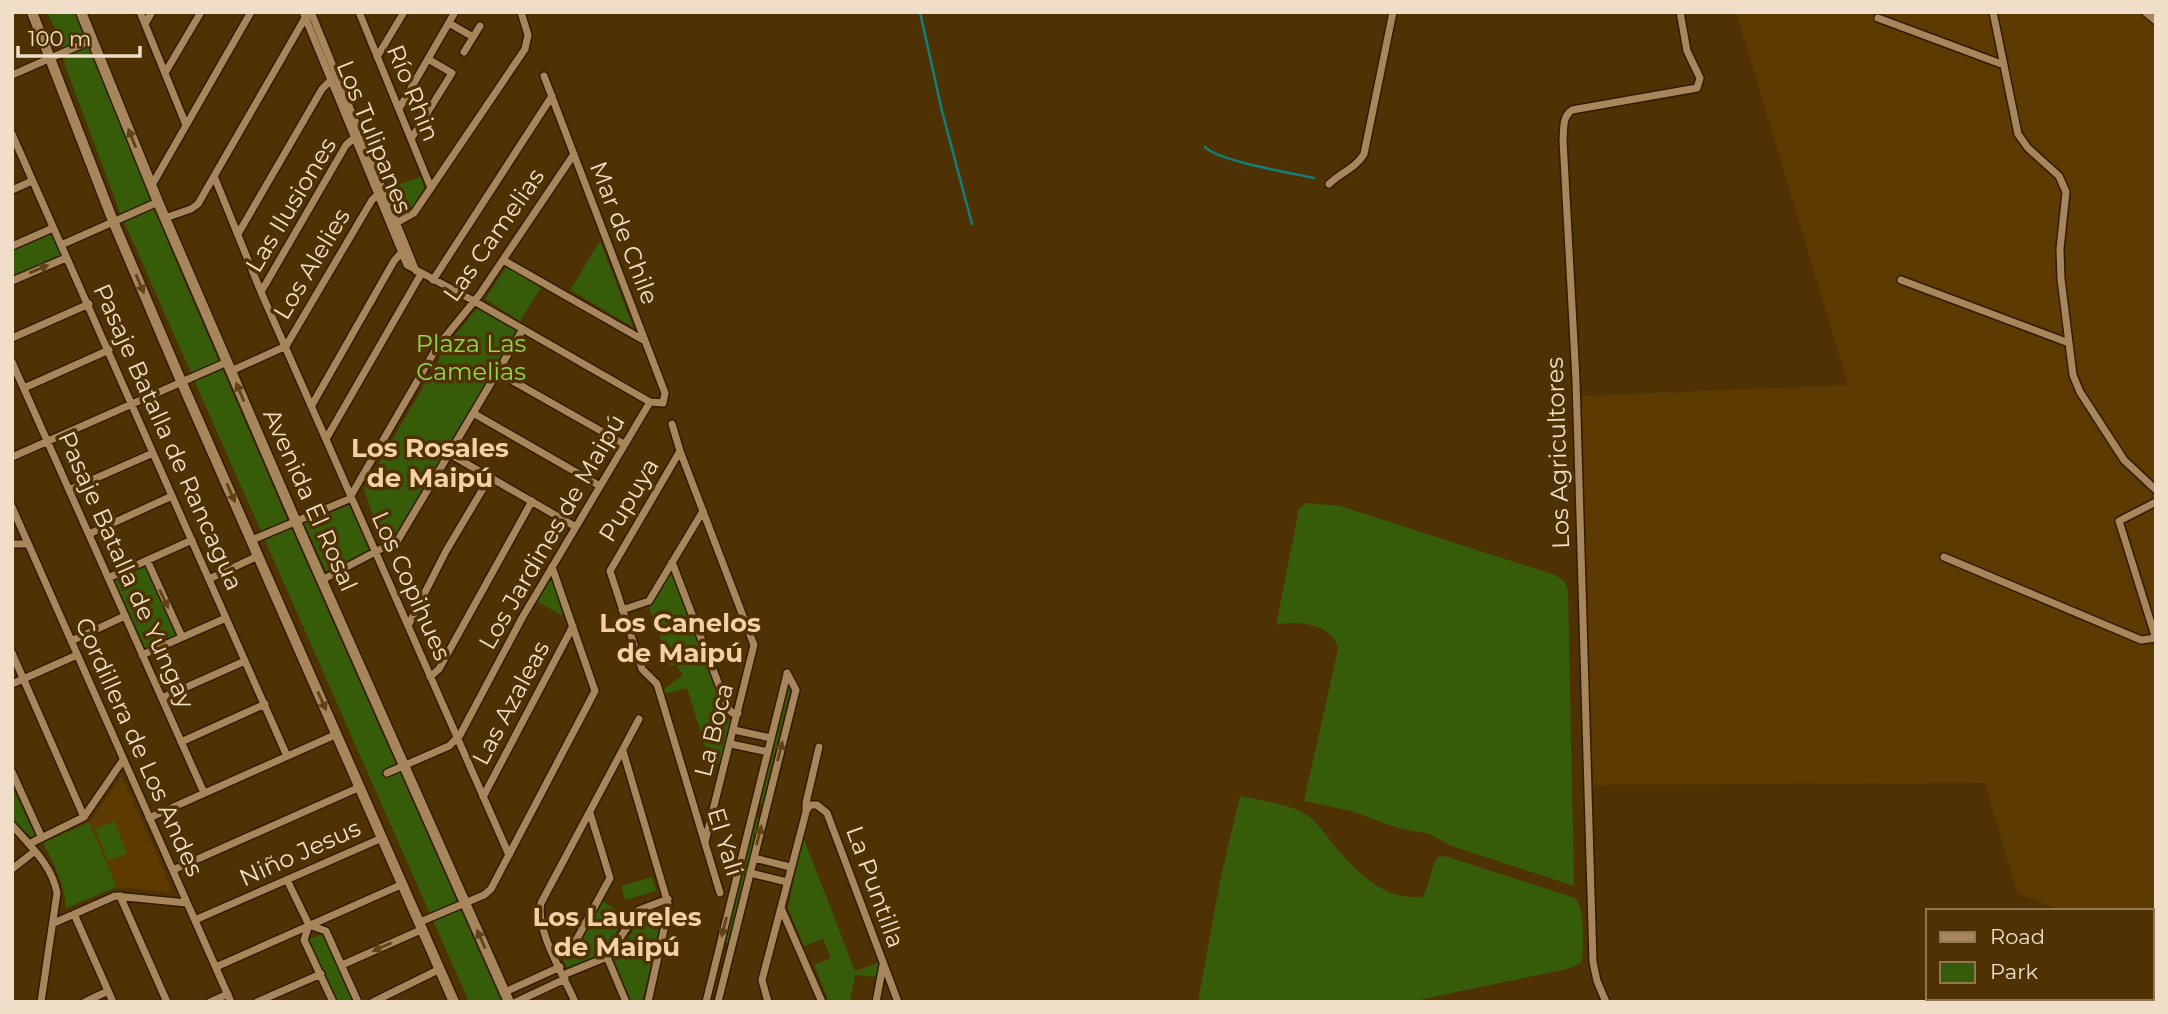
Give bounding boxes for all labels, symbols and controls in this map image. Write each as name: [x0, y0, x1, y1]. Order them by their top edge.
scale bar: [18, 14, 140, 58]
text: 100 m: [28, 26, 91, 51]
street label: Río Rhin: [381, 40, 446, 145]
street label: Los Tulipanes: [331, 56, 418, 217]
one-way arrow: [127, 128, 138, 149]
street label: Las Ilusiones: [239, 132, 342, 277]
street label: Mar de Chile: [584, 157, 665, 308]
street label: Las Camelias: [437, 162, 550, 307]
street label: Los Alelies: [267, 203, 356, 324]
one-way arrow: [29, 264, 50, 275]
one-way arrow: [134, 274, 146, 294]
street label: Pasaje Batalla de Rancagua: [88, 279, 249, 595]
park label: Plaza Las Camelias: [416, 329, 526, 386]
street label: Los Agricultores: [1540, 356, 1575, 550]
one-way arrow: [235, 381, 246, 402]
street label: Avenida El Rosal: [257, 404, 364, 596]
street label: Los Jardines de Maipú: [472, 409, 631, 655]
street label: Pasaje Batalla de Yungay: [52, 427, 201, 713]
district label: Los Rosales de Maipú: [351, 432, 509, 494]
street label: Pupuya: [592, 453, 665, 547]
one-way arrow: [225, 483, 236, 504]
street label: Los Copihues: [366, 507, 457, 665]
one-way arrow: [158, 589, 170, 609]
district label: Los Canelos de Maipú: [599, 607, 761, 669]
street label: Cordillera de Los Andes: [69, 613, 210, 881]
street label: Las Azaleas: [466, 636, 555, 770]
street label: La Boca: [688, 680, 739, 780]
one-way arrow: [316, 691, 328, 711]
one-way arrow: [775, 739, 786, 761]
street label: El Yali: [701, 804, 750, 879]
street label: Niño Jesus: [235, 813, 365, 892]
street label: La Puntilla: [840, 822, 911, 952]
one-way arrow: [754, 824, 765, 846]
district label: Los Laureles de Maipú: [533, 901, 702, 963]
legend: [1926, 909, 2154, 1000]
one-way arrow: [718, 916, 729, 938]
text: Road: [1990, 924, 2045, 949]
one-way arrow: [475, 929, 486, 950]
one-way arrow: [372, 942, 393, 953]
text: Park: [1990, 959, 2038, 984]

